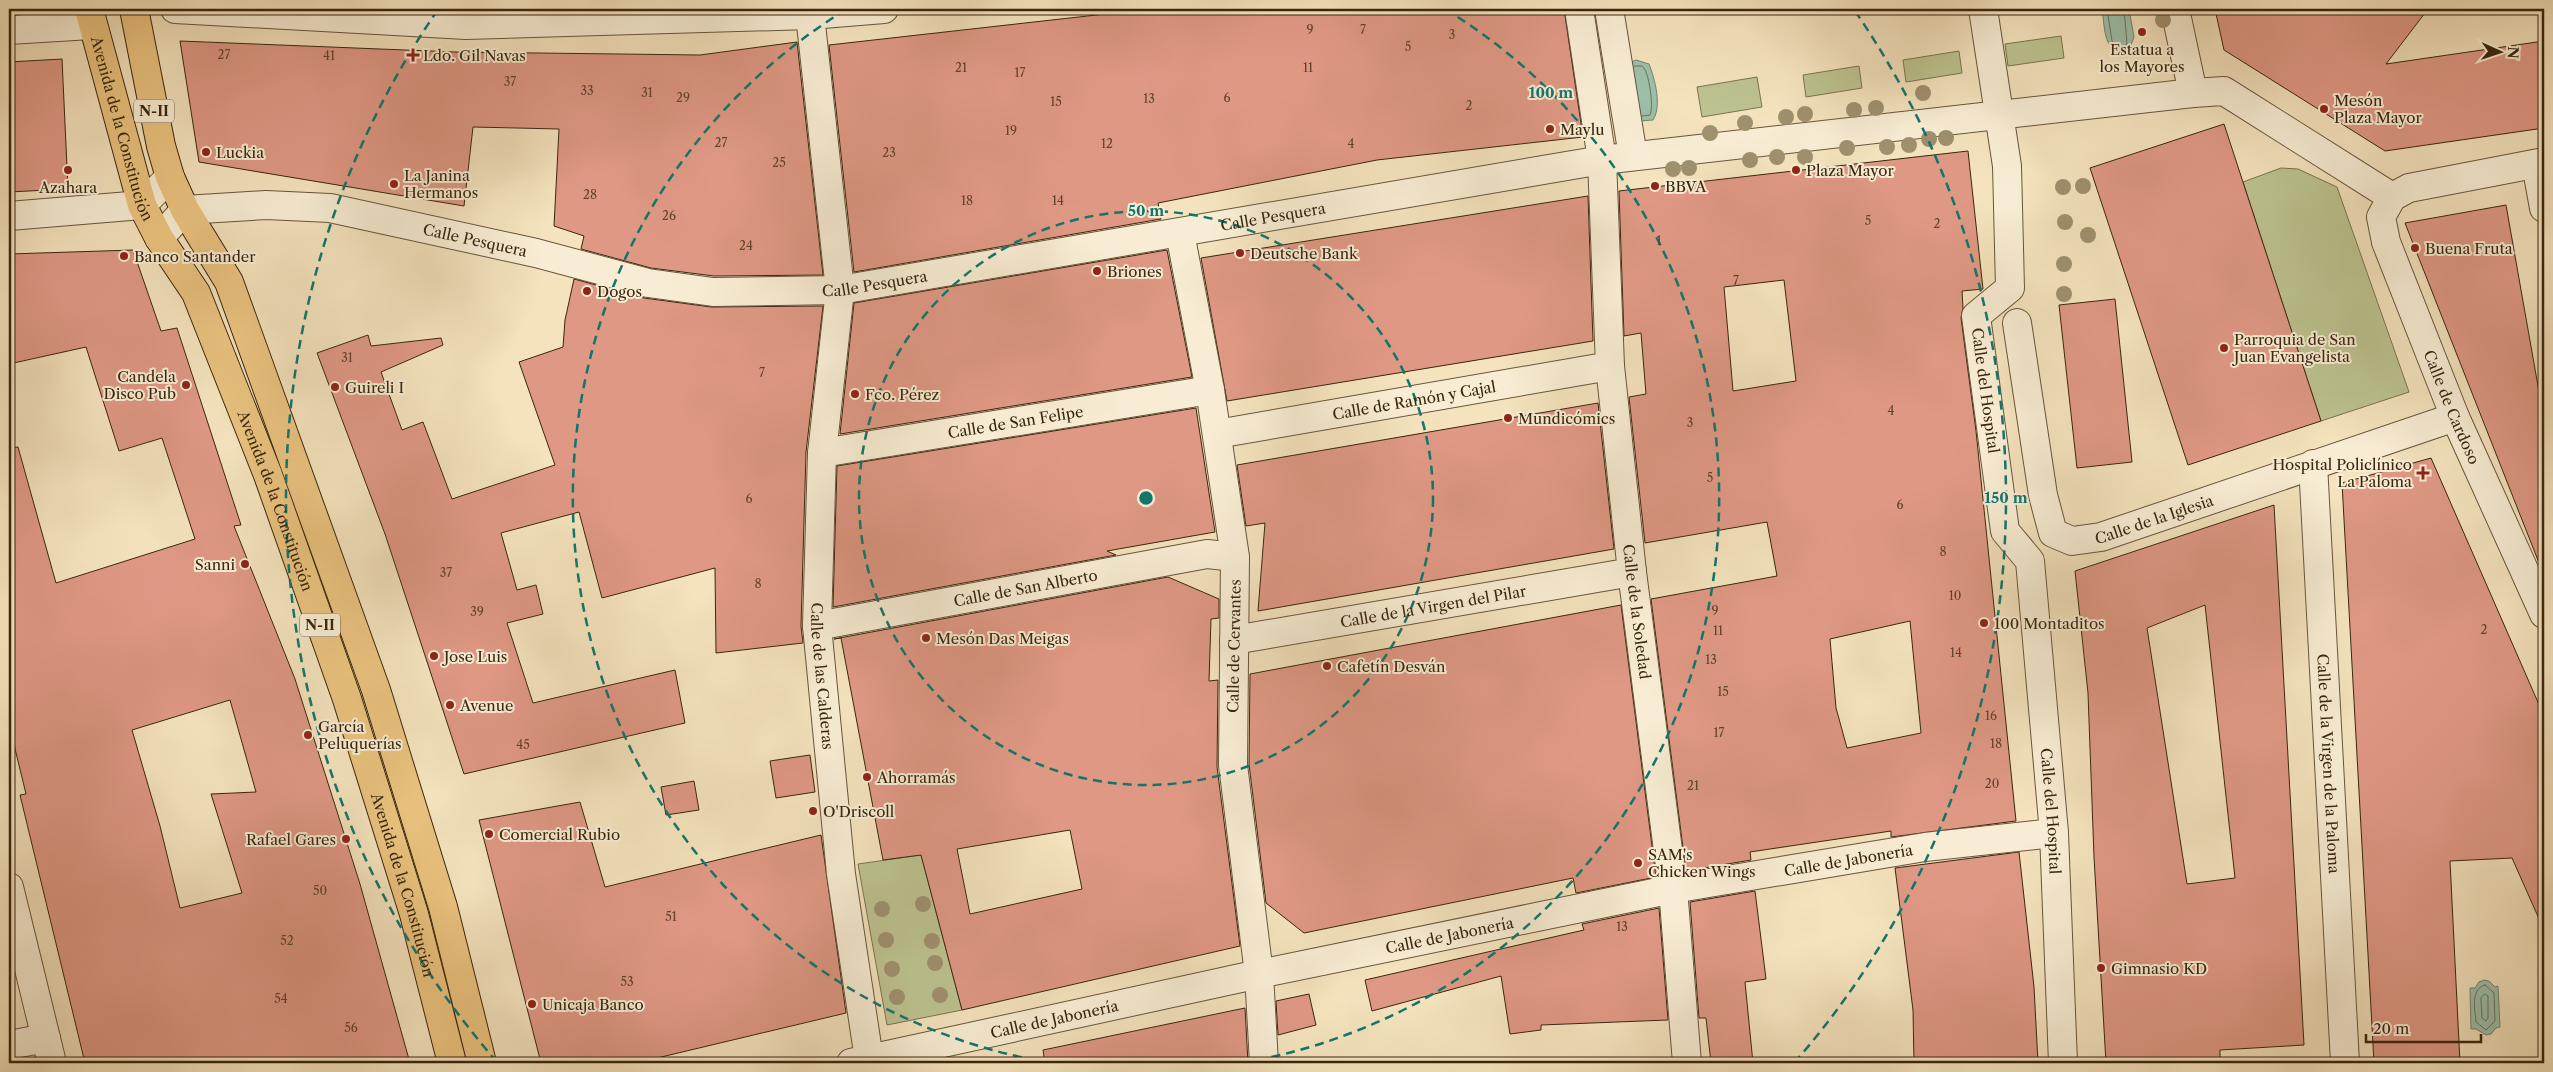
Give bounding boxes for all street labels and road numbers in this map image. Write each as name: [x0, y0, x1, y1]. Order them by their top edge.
street label: Avenida de la Constitución: [87, 33, 158, 225]
road number: N-II: [134, 100, 174, 122]
street label: Calle Pesquera: [1219, 198, 1327, 234]
street label: Calle Pesquera: [421, 219, 529, 260]
street label: Calle Pesquera: [822, 266, 929, 300]
street label: Calle del Hospital: [1968, 326, 2004, 455]
street label: Calle de Cardoso: [2420, 347, 2484, 467]
street label: Calle de Ramón y Cajal: [1331, 376, 1498, 423]
street label: Calle de San Felipe: [946, 401, 1085, 442]
street label: Avenida de la Constitución: [234, 407, 318, 594]
street label: Calle de la Iglesia: [2094, 490, 2216, 547]
street label: Calle de la Soledad: [1620, 543, 1655, 680]
street label: Calle de San Alberto: [952, 565, 1099, 610]
street label: Calle de Cervantes: [1223, 579, 1245, 713]
street label: Calle de la Virgen del Pilar: [1339, 581, 1528, 631]
street label: Calle de las Calderas: [807, 602, 838, 750]
road number: N-II: [300, 614, 340, 636]
street label: Calle de la Virgen de la Paloma: [2314, 653, 2344, 874]
street label: Calle del Hospital: [2037, 747, 2065, 875]
street label: Avenida de la Constitución: [367, 790, 439, 980]
street label: Calle de Jabonería: [1783, 840, 1914, 880]
street label: Calle de Jabonería: [1384, 912, 1515, 957]
street label: Calle de Jabonería: [989, 995, 1120, 1042]

